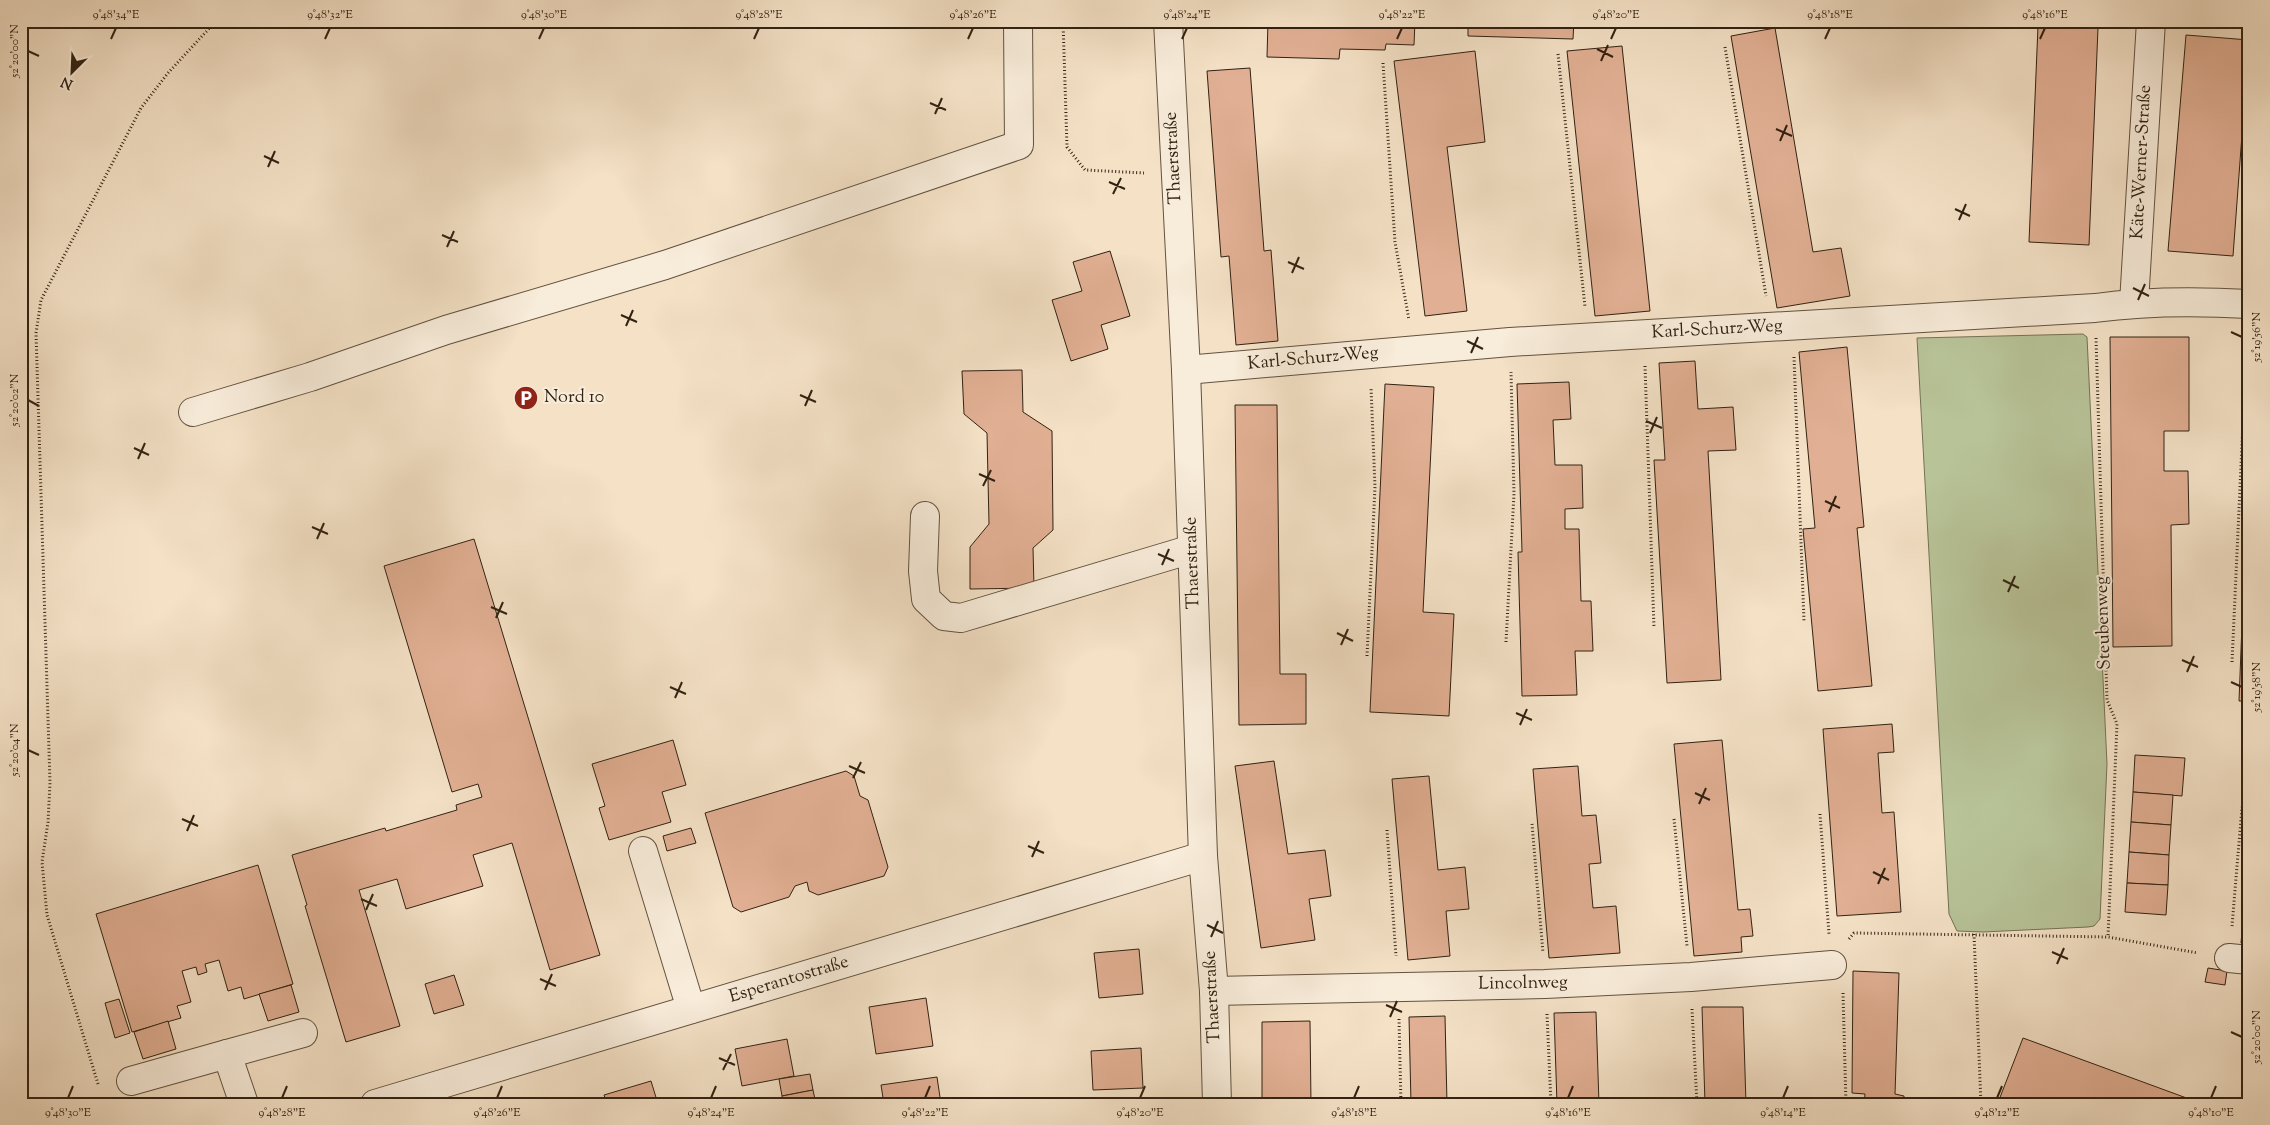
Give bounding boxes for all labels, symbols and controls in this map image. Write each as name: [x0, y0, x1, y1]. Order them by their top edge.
text: 9°48'34"E: [93, 6, 140, 24]
text: 9°48'32"E: [307, 6, 354, 24]
text: 9°48'30"E: [521, 6, 568, 24]
text: 9°48'28"E: [736, 6, 783, 24]
text: 9°48'26"E: [950, 6, 997, 24]
text: 9°48'24"E: [1164, 6, 1211, 24]
text: 9°48'22"E: [1379, 6, 1426, 24]
text: 9°48'20"E: [1593, 6, 1640, 24]
text: 9°48'18"E: [1807, 6, 1854, 24]
text: 9°48'16"E: [2022, 6, 2069, 24]
text: 52°20'00"N: [6, 24, 24, 79]
north arrow: [48, 48, 98, 98]
text: N: [58, 71, 77, 93]
street label: Käte-Werner-Straße: [2125, 84, 2159, 240]
street label: Thaerstraße: [1159, 111, 1189, 205]
text: 52°19'56"N: [2248, 312, 2266, 363]
street label: Karl-Schurz-Weg: [1651, 314, 1783, 346]
street label: Karl-Schurz-Weg: [1247, 340, 1380, 378]
text: 52°20'02"N: [6, 373, 24, 427]
parking icon: Nord 10: [513, 385, 539, 411]
place label: Nord 10: [544, 385, 604, 411]
street label: Thaerstraße: [1178, 516, 1208, 610]
street label: Steubenweg: [2089, 575, 2119, 670]
text: 52°19'58"N: [2248, 662, 2266, 713]
text: 52°20'04"N: [6, 723, 24, 777]
street label: Esperantostraße: [726, 949, 852, 1011]
street label: Thaerstraße: [1198, 950, 1228, 1044]
street label: Lincolnweg: [1478, 970, 1568, 998]
text: 52°20'00"N: [2248, 1010, 2266, 1065]
text: 9°48'30"E: [45, 1104, 92, 1122]
text: 9°48'28"E: [259, 1104, 306, 1122]
text: 9°48'26"E: [474, 1104, 521, 1122]
text: 9°48'24"E: [688, 1104, 735, 1122]
text: 9°48'22"E: [902, 1104, 949, 1122]
text: 9°48'20"E: [1117, 1104, 1164, 1122]
text: 9°48'18"E: [1331, 1104, 1378, 1122]
text: 9°48'16"E: [1545, 1104, 1592, 1122]
text: 9°48'14"E: [1760, 1104, 1807, 1122]
text: 9°48'12"E: [1975, 1104, 2020, 1122]
text: 9°48'10"E: [2188, 1104, 2234, 1122]

